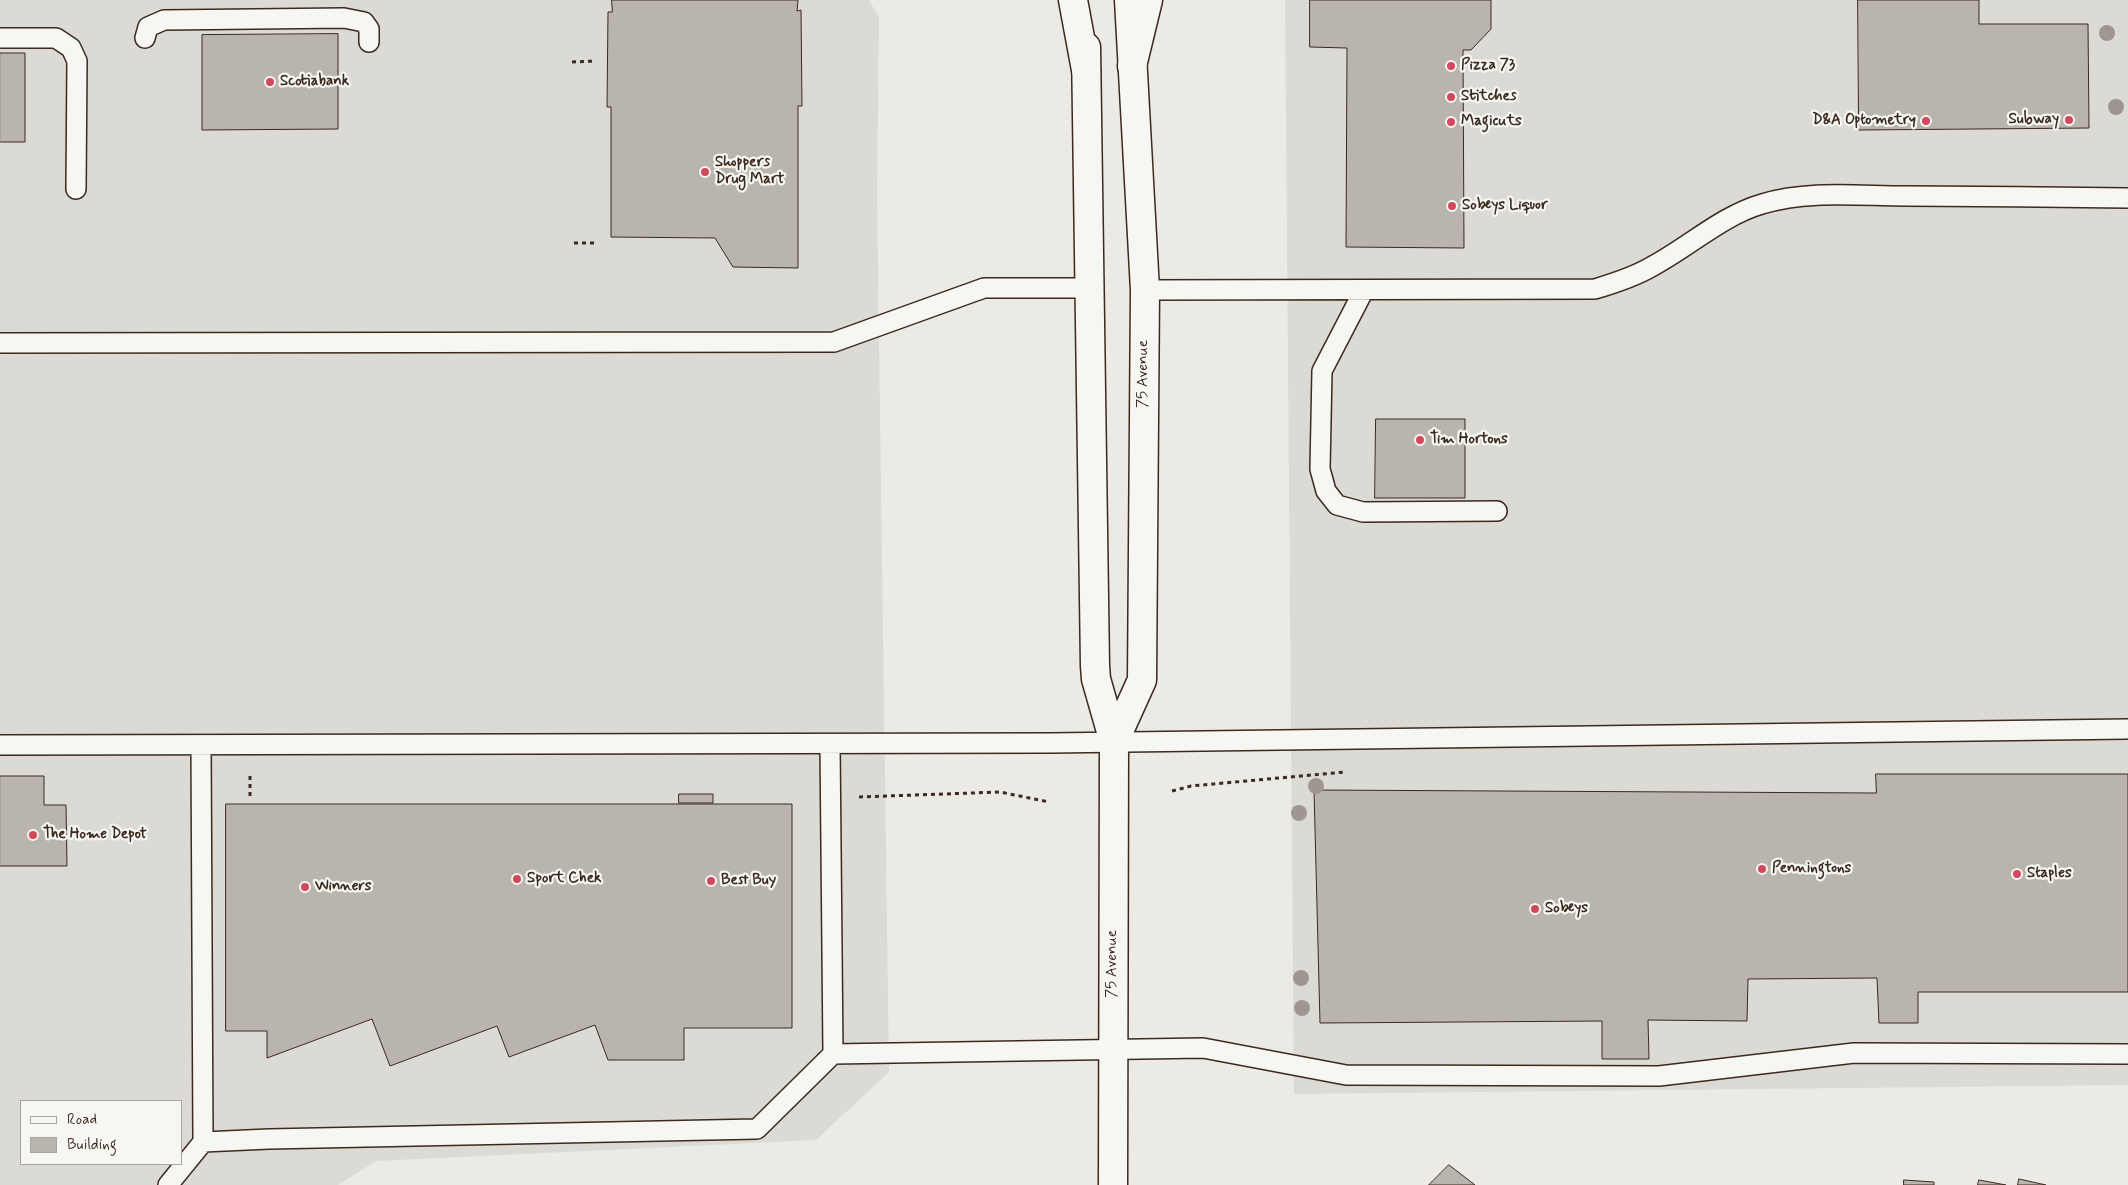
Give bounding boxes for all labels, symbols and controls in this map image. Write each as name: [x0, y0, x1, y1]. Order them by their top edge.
place label: Pizza 73: [1461, 57, 1515, 75]
marker: Pizza 73: [1445, 60, 1457, 72]
place label: Scotiabank: [280, 73, 349, 91]
marker: Scotiabank: [264, 76, 276, 88]
place label: Stitches: [1461, 88, 1517, 106]
marker: Stitches: [1445, 91, 1457, 103]
place label: Subway: [2008, 111, 2059, 129]
place label: D&A Optometry: [1812, 112, 1916, 130]
place label: Magicuts: [1461, 113, 1522, 131]
marker: Subway: [2063, 114, 2075, 126]
marker: D&A Optometry: [1920, 115, 1932, 127]
marker: Magicuts: [1445, 116, 1457, 128]
place label: Shoppers Drug Mart: [715, 154, 784, 189]
marker: Shoppers Drug Mart: [699, 166, 711, 178]
place label: Sobeys Liquor: [1462, 197, 1548, 215]
marker: Sobeys Liquor: [1446, 200, 1458, 212]
street label: 75 Avenue: [1135, 340, 1153, 408]
place label: Tim Hortons: [1430, 431, 1508, 449]
marker: Tim Hortons: [1414, 434, 1426, 446]
place label: The Home Depot: [43, 826, 147, 844]
marker: The Home Depot: [27, 829, 39, 841]
place label: Penningtons: [1772, 860, 1851, 878]
marker: Penningtons: [1756, 863, 1768, 875]
place label: Staples: [2027, 865, 2072, 883]
marker: Staples: [2011, 868, 2023, 880]
place label: Sport Chek: [527, 870, 601, 888]
place label: Best Buy: [721, 872, 776, 890]
marker: Sport Chek: [511, 873, 523, 885]
marker: Best Buy: [705, 875, 717, 887]
place label: Winners: [315, 878, 372, 896]
marker: Winners: [299, 881, 311, 893]
place label: Sobeys: [1545, 900, 1588, 918]
marker: Sobeys: [1529, 903, 1541, 915]
street label: 75 Avenue: [1104, 930, 1122, 998]
legend: [20, 1100, 182, 1165]
text: Road: [67, 1110, 97, 1130]
text: Building: [67, 1135, 117, 1155]

